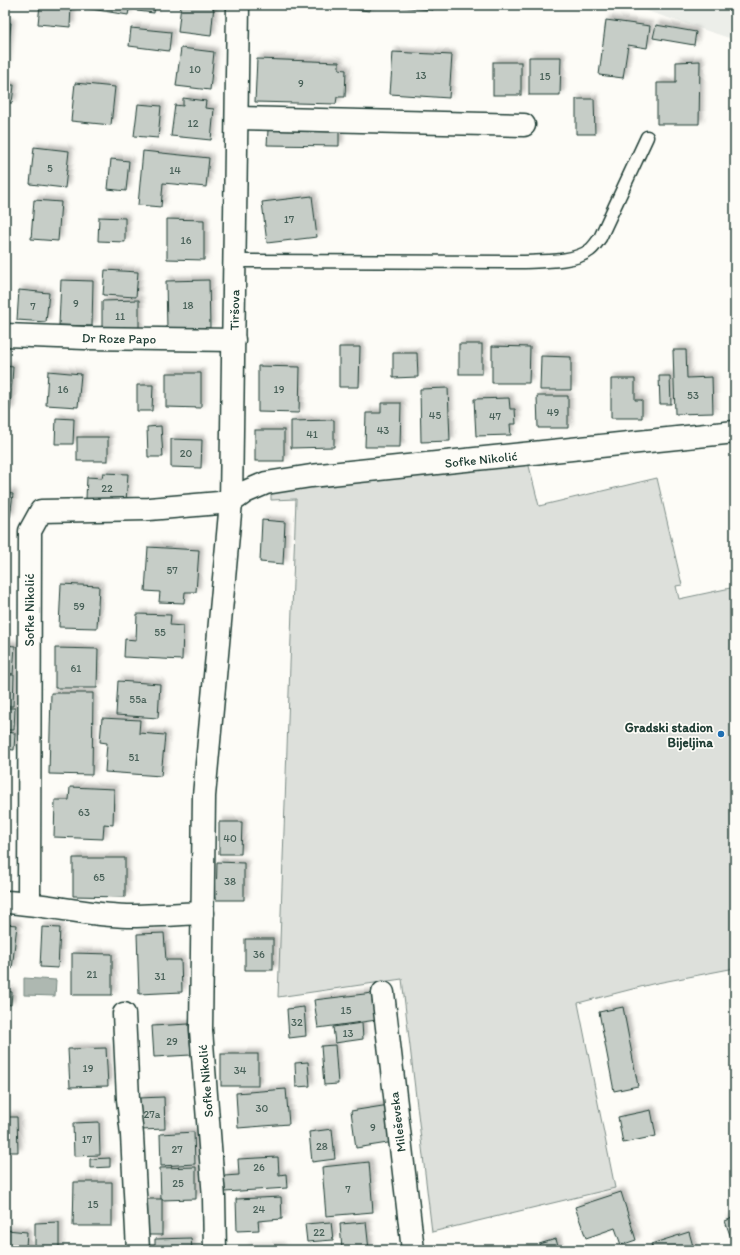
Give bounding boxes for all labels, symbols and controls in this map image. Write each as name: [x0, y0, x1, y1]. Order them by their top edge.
house number: 10: [189, 63, 201, 76]
house number: 13: [415, 69, 427, 82]
house number: 15: [540, 70, 551, 83]
house number: 9: [298, 77, 304, 90]
house number: 12: [188, 117, 199, 130]
house number: 5: [47, 162, 53, 175]
house number: 14: [169, 164, 181, 177]
house number: 17: [284, 213, 295, 226]
house number: 16: [181, 234, 192, 247]
street label: Tiršova: [227, 289, 242, 331]
house number: 9: [73, 297, 79, 310]
house number: 18: [182, 299, 194, 312]
house number: 7: [30, 300, 36, 313]
house number: 11: [115, 310, 125, 323]
street label: Dr Roze Papo: [82, 330, 157, 347]
house number: 16: [58, 383, 69, 396]
house number: 19: [274, 383, 285, 396]
house number: 53: [687, 389, 699, 402]
house number: 49: [547, 406, 559, 419]
house number: 45: [429, 409, 441, 422]
house number: 47: [489, 410, 502, 423]
house number: 43: [377, 424, 389, 437]
house number: 41: [306, 428, 318, 441]
house number: 20: [180, 447, 193, 460]
street label: Sofke Nikolić: [444, 448, 518, 471]
house number: 22: [101, 482, 113, 495]
house number: 57: [166, 564, 178, 577]
street label: Sofke Nikolić: [22, 573, 37, 647]
house number: 59: [73, 600, 85, 613]
house number: 55: [154, 626, 166, 639]
house number: 61: [71, 662, 81, 675]
house number: 55a: [129, 693, 147, 706]
place label: Gradski stadion Bijeljina: [625, 720, 714, 751]
marker: Gradski stadion Bijeljina: [716, 729, 726, 739]
house number: 51: [129, 751, 139, 764]
house number: 63: [78, 806, 90, 819]
house number: 40: [223, 832, 237, 845]
house number: 65: [93, 871, 105, 884]
house number: 38: [224, 875, 236, 888]
house number: 36: [253, 948, 265, 961]
house number: 21: [87, 968, 97, 981]
house number: 31: [154, 970, 166, 983]
house number: 15: [341, 1004, 352, 1017]
house number: 32: [291, 1016, 303, 1029]
house number: 13: [342, 1027, 354, 1040]
house number: 29: [166, 1035, 178, 1048]
street label: Sofke Nikolić: [195, 1044, 216, 1118]
house number: 19: [83, 1062, 94, 1075]
house number: 34: [234, 1064, 247, 1077]
street label: Mileševska: [386, 1091, 409, 1153]
house number: 30: [256, 1102, 269, 1115]
house number: 27a: [144, 1108, 161, 1121]
house number: 9: [370, 1121, 376, 1134]
house number: 17: [82, 1133, 93, 1146]
house number: 28: [316, 1140, 328, 1153]
house number: 27: [171, 1143, 183, 1156]
house number: 26: [253, 1161, 265, 1174]
house number: 25: [172, 1177, 184, 1190]
house number: 7: [345, 1183, 351, 1196]
house number: 15: [88, 1198, 99, 1211]
house number: 24: [253, 1203, 266, 1216]
house number: 22: [313, 1226, 325, 1239]

